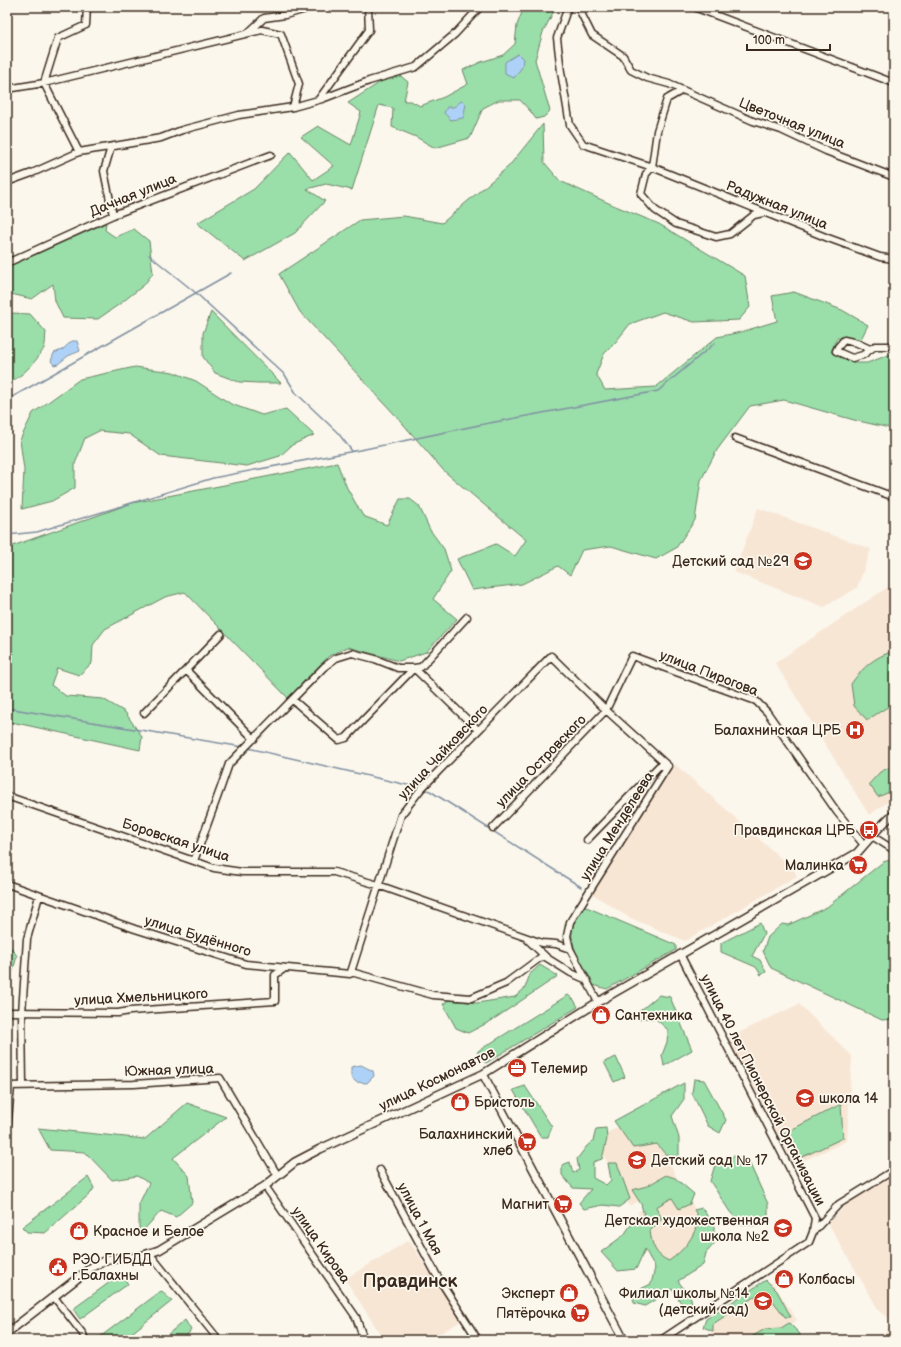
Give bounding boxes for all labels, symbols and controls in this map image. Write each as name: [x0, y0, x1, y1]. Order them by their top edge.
scale bar: [747, 26, 830, 52]
text: 100 m: [753, 33, 785, 48]
street label: Цветочная улица: [736, 94, 848, 152]
street label: Дачная улица: [87, 170, 179, 220]
street label: Радужная улица: [724, 177, 831, 233]
school or university icon: Детский сад №29: [792, 550, 814, 572]
place label: Детский сад №29: [672, 553, 789, 570]
street label: улица Пирогова: [657, 646, 761, 700]
street label: улица Чайковского: [395, 701, 491, 803]
street label: улица Островского: [492, 711, 590, 811]
hospital icon: Балахнинская ЦРБ: [844, 719, 866, 741]
place label: Балахнинская ЦРБ: [714, 722, 841, 739]
street label: улица Менделеева: [577, 768, 658, 884]
street label: Боровская улица: [120, 815, 233, 866]
bus stop icon: Правдинская ЦРБ: [858, 819, 880, 841]
place label: Правдинская ЦРБ: [734, 822, 855, 839]
supermarket icon: Малинка: [847, 854, 869, 876]
place label: Малинка: [785, 857, 845, 874]
street label: улица Будённого: [143, 912, 253, 960]
street label: улица 40 лет Пионерской Организации: [697, 971, 829, 1209]
street label: улица Хмельницкого: [74, 985, 208, 1009]
shop icon: Сантехника: [590, 1004, 612, 1026]
place label: Сантехника: [615, 1007, 693, 1024]
street label: улица Космонавтов: [376, 1043, 498, 1114]
office icon: Телемир: [506, 1057, 528, 1079]
street label: Южная улица: [124, 1060, 215, 1080]
place label: Телемир: [531, 1060, 588, 1077]
school or university icon: школа 14: [794, 1087, 816, 1109]
place label: школа 14: [819, 1090, 879, 1107]
shop icon: Бристоль: [449, 1091, 471, 1113]
place label: Бристоль: [474, 1094, 535, 1111]
place label: Балахнинский хлеб: [419, 1126, 513, 1159]
supermarket icon: Балахнинский хлеб: [516, 1131, 538, 1153]
school or university icon: Детский сад № 17: [626, 1149, 648, 1171]
place label: Детский сад № 17: [651, 1152, 768, 1169]
street label: улица 1 Мая: [394, 1180, 446, 1258]
supermarket icon: Магнит: [552, 1193, 574, 1215]
place label: Магнит: [501, 1196, 549, 1213]
street label: улица Кирова: [288, 1203, 354, 1287]
place label: Детская художественная школа №2: [605, 1212, 770, 1245]
school or university icon: Детская художественная школа №2: [772, 1217, 794, 1239]
shop icon: Красное и Белое: [68, 1220, 90, 1242]
place label: Красное и Белое: [93, 1223, 204, 1240]
place label: РЭО ГИБДД г.Балахны: [72, 1251, 152, 1284]
public building icon: РЭО ГИБДД г.Балахны: [47, 1256, 69, 1278]
shop icon: Колбасы: [773, 1268, 795, 1290]
district label: Правдинск: [363, 1271, 458, 1292]
place label: Колбасы: [798, 1271, 855, 1288]
shop icon: Эксперт: [558, 1282, 580, 1304]
place label: Эксперт: [501, 1285, 555, 1302]
place label: Филиал школы №14 (детский сад): [619, 1285, 749, 1318]
school or university icon: Филиал школы №14 (детский сад): [752, 1290, 774, 1312]
supermarket icon: Пятёрочка: [569, 1302, 591, 1324]
place label: Пятёрочка: [496, 1305, 567, 1322]

